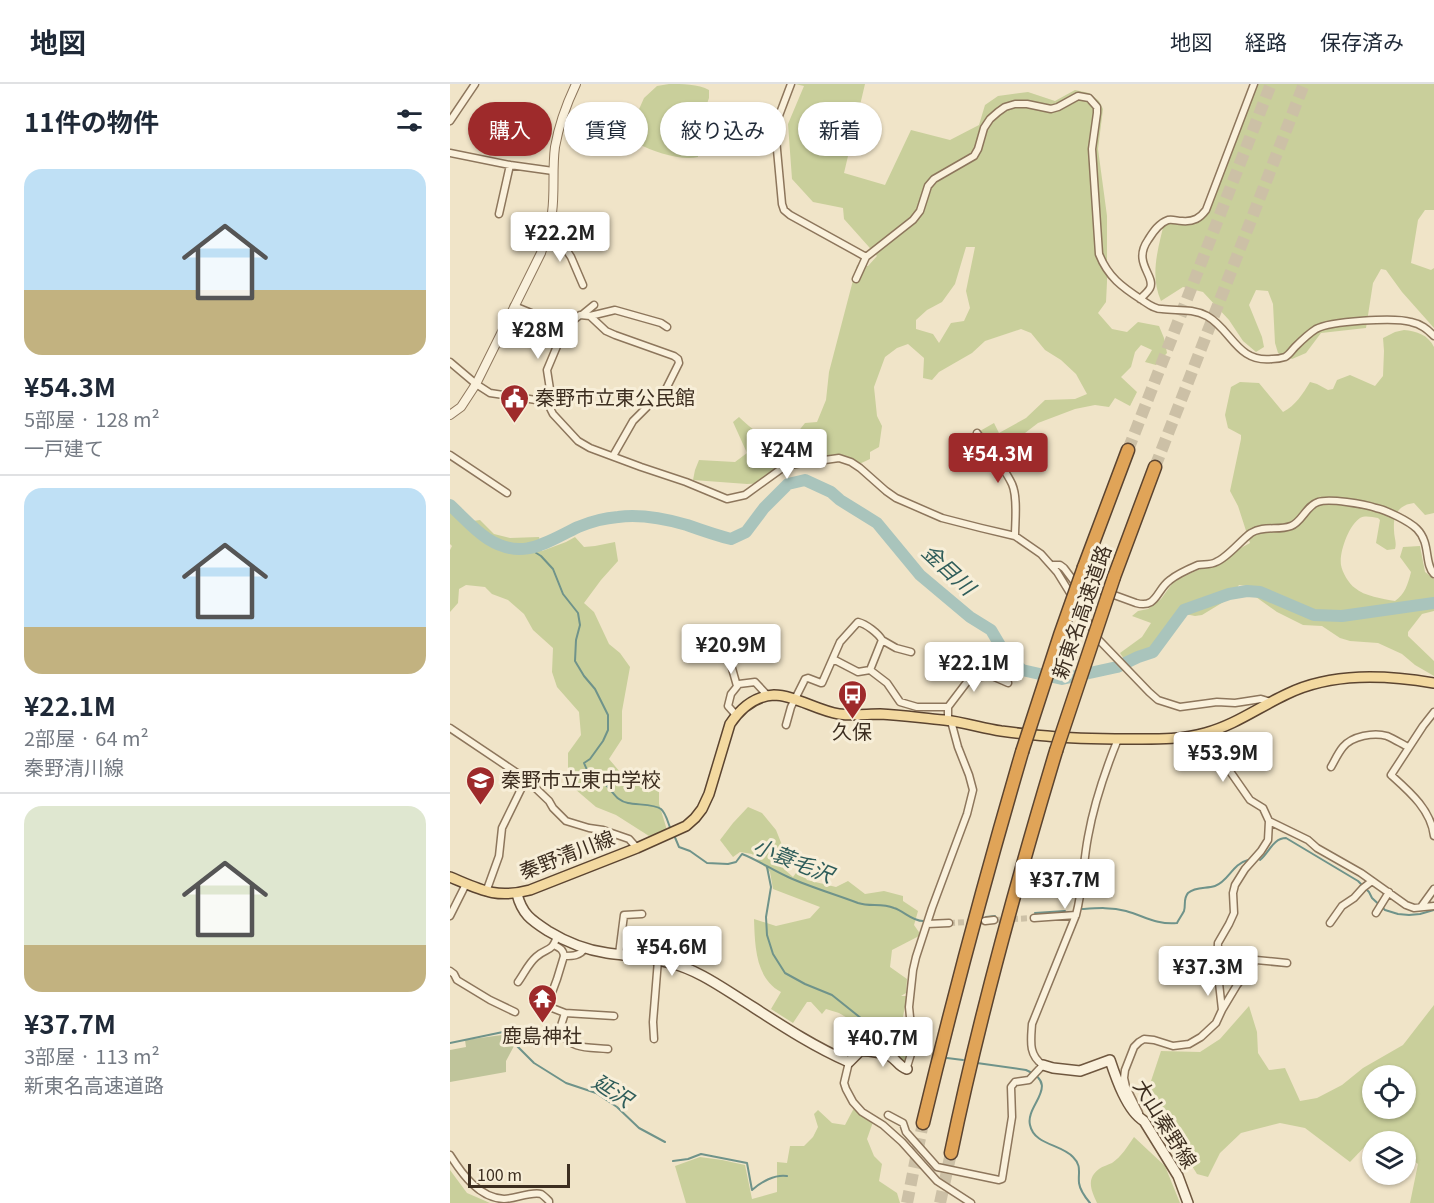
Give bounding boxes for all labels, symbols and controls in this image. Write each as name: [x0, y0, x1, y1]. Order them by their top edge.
text: 地図: [30, 21, 86, 61]
text: 地図: [1170, 26, 1212, 56]
text: 経路: [1245, 26, 1287, 56]
text: 保存済み: [1320, 26, 1404, 56]
text: 11件の物件: [24, 102, 159, 139]
chip: 購入: [468, 102, 552, 156]
chip: 賃貸: [564, 102, 648, 156]
chip: 絞り込み: [660, 102, 786, 156]
chip: 新着: [798, 102, 882, 156]
icon: filters: [393, 104, 426, 137]
icon: home: [171, 208, 279, 316]
pin: ¥22.2M: [511, 212, 609, 263]
text: ¥22.2M: [525, 217, 595, 246]
pin: ¥28M: [502, 309, 574, 360]
text: ¥28M: [512, 314, 564, 343]
text: ¥54.3M: [24, 367, 116, 404]
public building icon: 秦野市立東公民館: [498, 382, 530, 424]
place label: 秦野市立東公民館: [535, 382, 695, 411]
text: 5部屋 · 128 m²: [24, 404, 160, 433]
pin: ¥24M: [751, 429, 823, 480]
text: 一戸建て: [24, 433, 104, 462]
pin: ¥54.3M: [949, 433, 1047, 484]
text: ¥24M: [761, 434, 813, 463]
text: ¥54.3M: [963, 438, 1033, 467]
icon: home: [171, 527, 279, 635]
water label: 金目川: [916, 536, 984, 602]
street label: 新東名高速道路: [1044, 541, 1117, 682]
pin: ¥20.9M: [682, 624, 780, 675]
text: ¥20.9M: [696, 629, 766, 658]
pin: ¥22.1M: [925, 642, 1023, 693]
text: ¥22.1M: [939, 647, 1009, 676]
bus stop icon: 久保: [836, 678, 868, 720]
text: ¥22.1M: [24, 686, 116, 723]
place label: 久保: [832, 716, 872, 745]
text: 2部屋 · 64 m²: [24, 723, 149, 752]
pin: ¥53.9M: [1174, 732, 1272, 783]
text: ¥53.9M: [1188, 737, 1258, 766]
text: 秦野清川線: [24, 752, 124, 781]
school or university icon: 秦野市立東中学校: [464, 764, 496, 806]
place label: 秦野市立東中学校: [501, 764, 661, 793]
street label: 秦野清川線: [515, 822, 618, 885]
water label: 小蓑毛沢: [749, 830, 841, 890]
icon: home: [171, 845, 279, 953]
pin: ¥37.7M: [1016, 859, 1114, 910]
text: ¥37.7M: [1030, 864, 1100, 893]
pin: ¥54.6M: [623, 926, 721, 977]
text: ¥54.6M: [637, 931, 707, 960]
pin: ¥37.3M: [1159, 946, 1257, 997]
text: ¥37.3M: [1173, 951, 1243, 980]
temple icon: 鹿島神社: [526, 982, 558, 1024]
text: ¥37.7M: [24, 1004, 116, 1041]
pin: ¥40.7M: [834, 1017, 932, 1068]
place label: 鹿島神社: [502, 1020, 582, 1049]
text: ¥40.7M: [848, 1022, 918, 1051]
text: 3部屋 · 113 m²: [24, 1041, 160, 1070]
water label: 延沢: [587, 1065, 641, 1115]
map controls: [1362, 1065, 1416, 1185]
button: locate: [1362, 1065, 1416, 1119]
text: 新東名高速道路: [24, 1070, 164, 1099]
street label: 大山秦野線: [1127, 1073, 1205, 1173]
button: layers: [1362, 1131, 1416, 1185]
scale bar: [468, 1161, 570, 1188]
text: 100 m: [477, 1162, 522, 1186]

